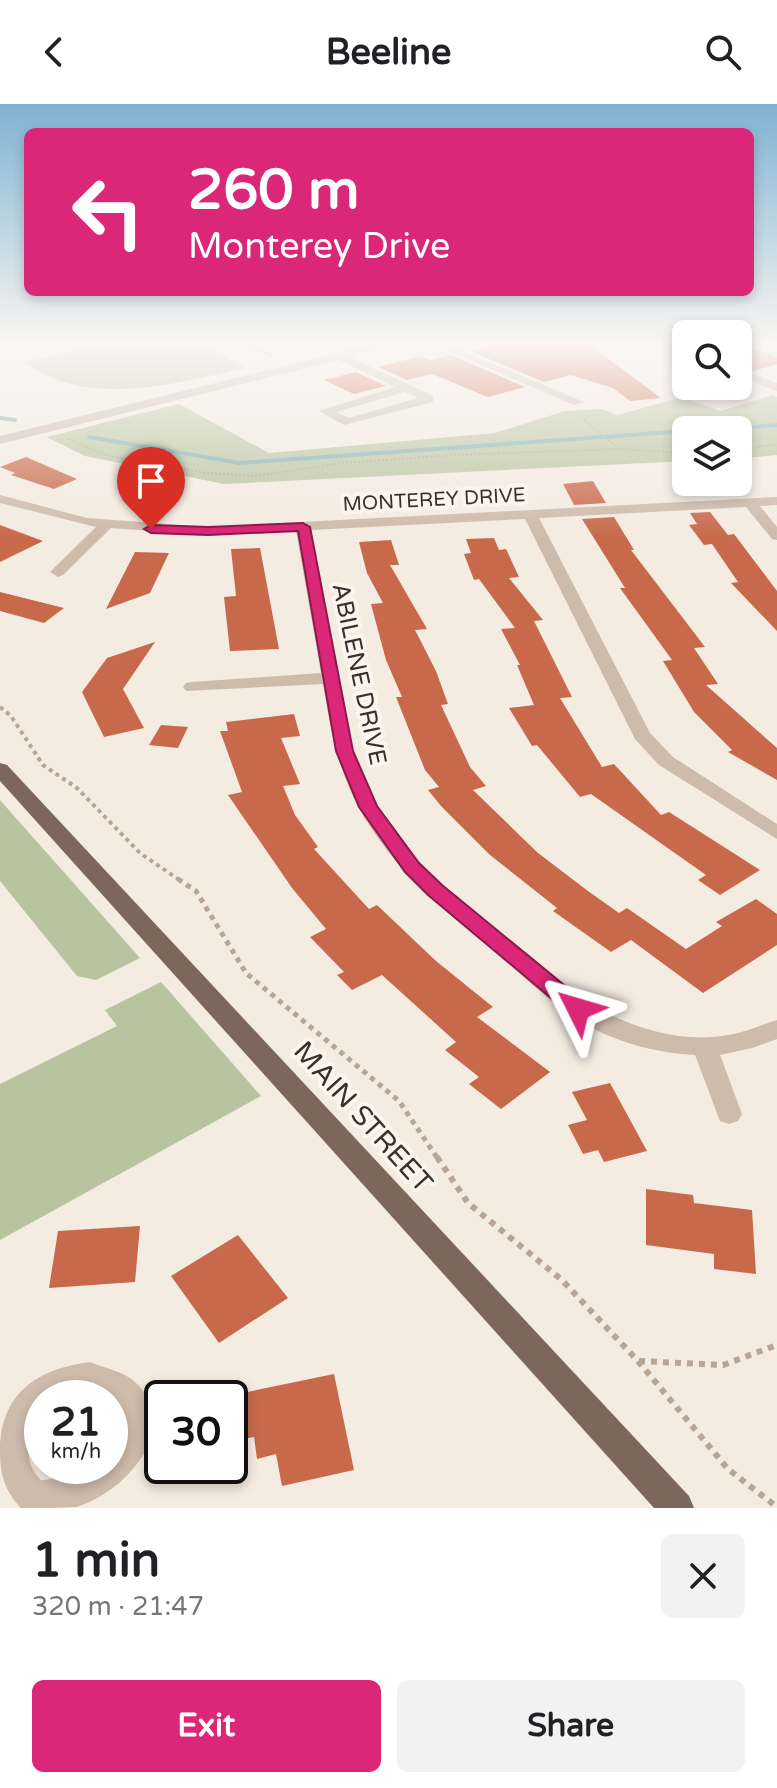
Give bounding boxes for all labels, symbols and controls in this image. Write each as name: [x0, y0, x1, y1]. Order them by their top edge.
icon: back: [32, 30, 76, 74]
icon: search: [701, 30, 745, 74]
text: Beeline: [326, 31, 451, 74]
text: 260 m: [188, 157, 359, 224]
icon: left: [56, 160, 160, 264]
text: Monterey Drive: [188, 225, 450, 268]
map controls: [672, 320, 752, 496]
button: search: [672, 320, 752, 400]
button: layers: [672, 416, 752, 496]
pin: [117, 447, 185, 529]
icon: arrive: [129, 459, 173, 503]
street label: MONTEREY DRIVE: [342, 483, 526, 517]
street label: ABILENE DRIVE: [326, 580, 392, 768]
position arrow: [536, 967, 620, 1051]
street label: MAIN STREET: [286, 1034, 440, 1200]
speed limit sign: 30: [144, 1380, 248, 1484]
text: 21: [51, 1398, 101, 1446]
text: km/h: [51, 1440, 101, 1464]
text: 1 min: [32, 1532, 160, 1590]
button: close: [661, 1534, 745, 1618]
text: 320 m · 21:47: [32, 1591, 204, 1622]
button: Exit: [32, 1680, 381, 1772]
button: Share: [397, 1680, 745, 1772]

